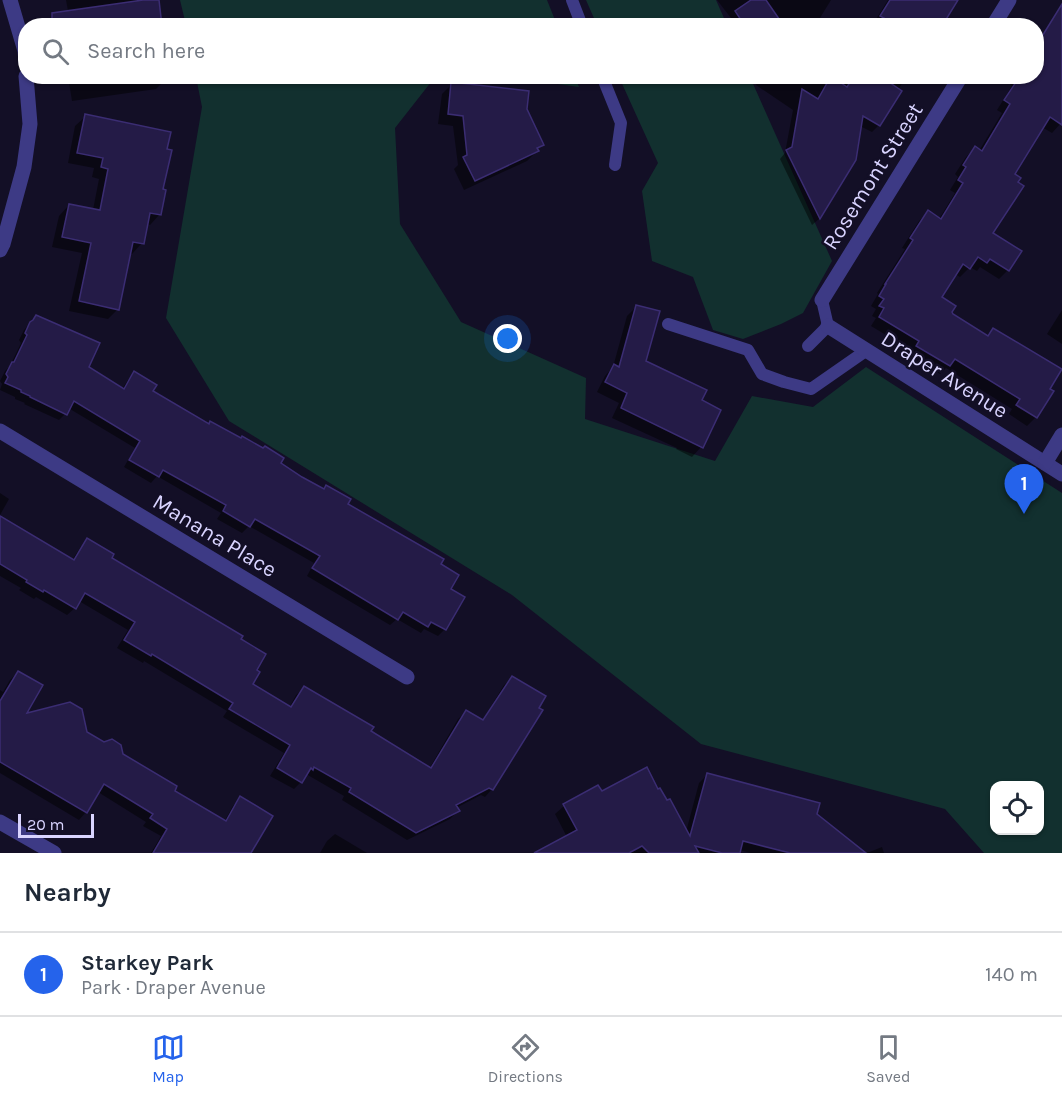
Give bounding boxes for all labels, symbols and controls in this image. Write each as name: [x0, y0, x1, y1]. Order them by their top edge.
search box: [18, 18, 1044, 84]
icon: search: [39, 35, 72, 68]
text: Search here: [87, 38, 205, 64]
street label: Rosemont Street: [817, 98, 928, 255]
your location: [493, 324, 522, 353]
street label: Draper Avenue: [876, 326, 1013, 424]
pin: 1: [1004, 464, 1044, 514]
street label: Manana Place: [148, 489, 281, 583]
map controls: [990, 781, 1044, 835]
button: locate: [990, 781, 1044, 835]
scale bar: [18, 811, 94, 838]
text: 20 m: [27, 815, 65, 834]
text: Nearby: [24, 877, 111, 908]
text: Starkey Park: [81, 950, 214, 976]
text: 1: [40, 963, 47, 986]
text: 140 m: [985, 963, 1038, 986]
text: Park · Draper Avenue: [81, 976, 266, 999]
tab: Map: [152, 1031, 185, 1086]
tab: Directions: [488, 1031, 563, 1086]
tab: Saved: [866, 1031, 910, 1086]

